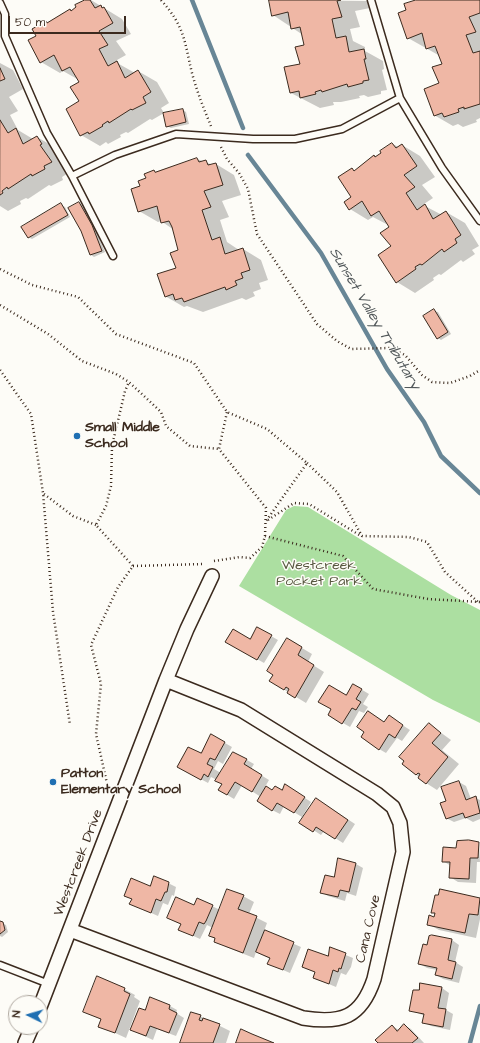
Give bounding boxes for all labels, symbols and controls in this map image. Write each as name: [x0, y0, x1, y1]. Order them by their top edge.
scale bar: [10, 8, 128, 34]
text: 50 m: [15, 14, 45, 31]
water label: Sunset Valley Tributary: [324, 245, 424, 393]
place label: Small Middle School: [85, 420, 160, 452]
marker: Small Middle School: [72, 431, 82, 441]
park label: Westcreek Pocket Park: [276, 558, 362, 590]
place label: Patton Elementary School: [61, 766, 181, 798]
marker: Patton Elementary School: [48, 777, 58, 787]
street label: Westcreek Drive: [51, 807, 107, 919]
street label: Cana Cove: [353, 893, 385, 965]
north arrow: [8, 995, 48, 1035]
text: N: [9, 1010, 24, 1018]

